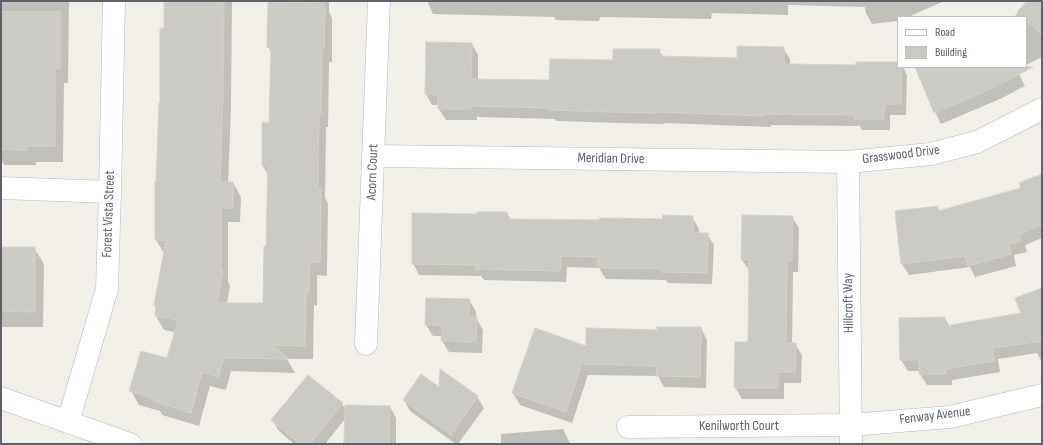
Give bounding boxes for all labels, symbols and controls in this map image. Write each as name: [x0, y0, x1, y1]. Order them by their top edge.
legend: [897, 16, 1027, 68]
text: Road: [935, 25, 955, 40]
text: Building: [935, 45, 967, 60]
street label: Grasswood Drive: [861, 142, 941, 168]
street label: Acorn Court: [364, 143, 382, 201]
street label: Meridian Drive: [577, 150, 645, 168]
street label: Forest Vista Street: [99, 170, 119, 258]
street label: Hillcroft Way: [840, 273, 858, 333]
street label: Fenway Avenue: [898, 403, 972, 429]
street label: Kenilworth Court: [699, 418, 779, 434]

